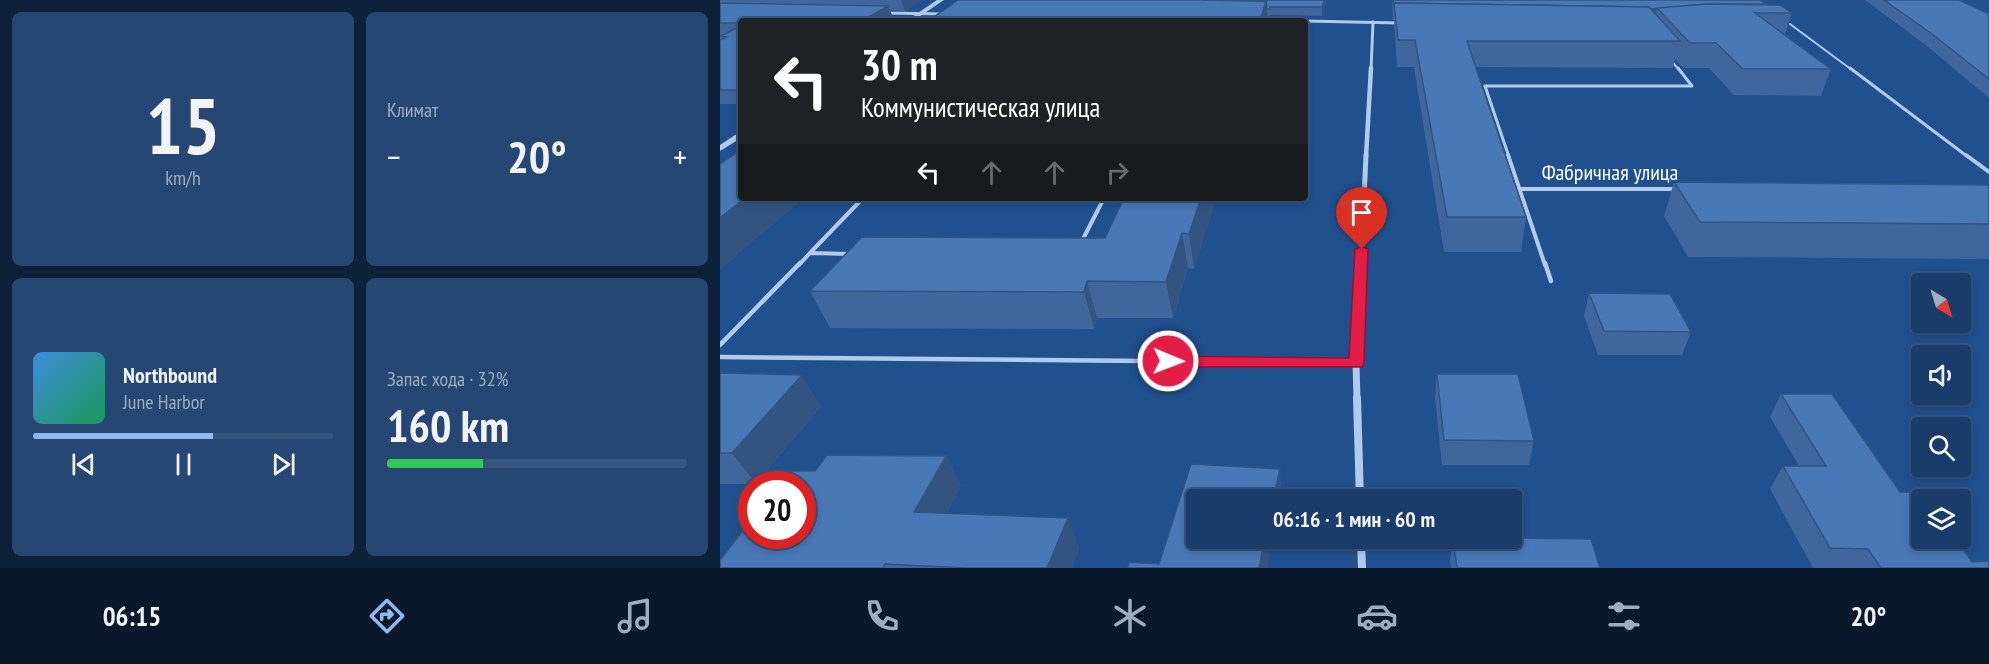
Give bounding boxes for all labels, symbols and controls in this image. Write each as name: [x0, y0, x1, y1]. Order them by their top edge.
text: 30 m: [861, 37, 938, 92]
icon: left: [762, 42, 840, 120]
text: 15: [146, 75, 220, 176]
text: Коммунистическая улица: [861, 90, 1100, 124]
text: Климат: [387, 97, 438, 123]
text: 20°: [507, 127, 567, 185]
text: −: [387, 135, 401, 178]
text: +: [673, 135, 687, 178]
icon: left: [912, 156, 945, 189]
icon: ahead: [975, 156, 1008, 189]
icon: ahead: [1038, 156, 1071, 189]
icon: right: [1101, 156, 1134, 189]
street label: Фабричная улица: [1542, 158, 1678, 186]
text: km/h: [165, 165, 201, 191]
pin: [1336, 187, 1387, 249]
icon: arrive: [1345, 196, 1378, 229]
north arrow: [1911, 273, 1971, 333]
map controls: [1911, 273, 1971, 549]
position arrow: [1136, 329, 1200, 393]
button: sound: [1911, 345, 1971, 405]
text: Northbound: [123, 361, 217, 389]
text: Запас хода · 32%: [387, 366, 508, 392]
text: June Harbor: [123, 389, 205, 415]
text: 160 km: [387, 396, 509, 454]
button: search: [1911, 417, 1971, 477]
icon: previous: [67, 448, 100, 481]
icon: pause: [167, 448, 200, 481]
icon: next: [267, 448, 300, 481]
speed limit sign: 20: [738, 471, 816, 549]
button: layers: [1911, 489, 1971, 549]
text: 06:16 · 1 мин · 60 m: [1273, 505, 1435, 533]
icon: directions: [366, 595, 408, 637]
icon: music: [614, 595, 656, 637]
icon: phone: [861, 595, 903, 637]
icon: climate: [1109, 595, 1151, 637]
icon: car: [1356, 595, 1398, 637]
icon: filters: [1603, 595, 1645, 637]
text: 06:15: [103, 599, 161, 633]
text: 20°: [1851, 599, 1886, 633]

